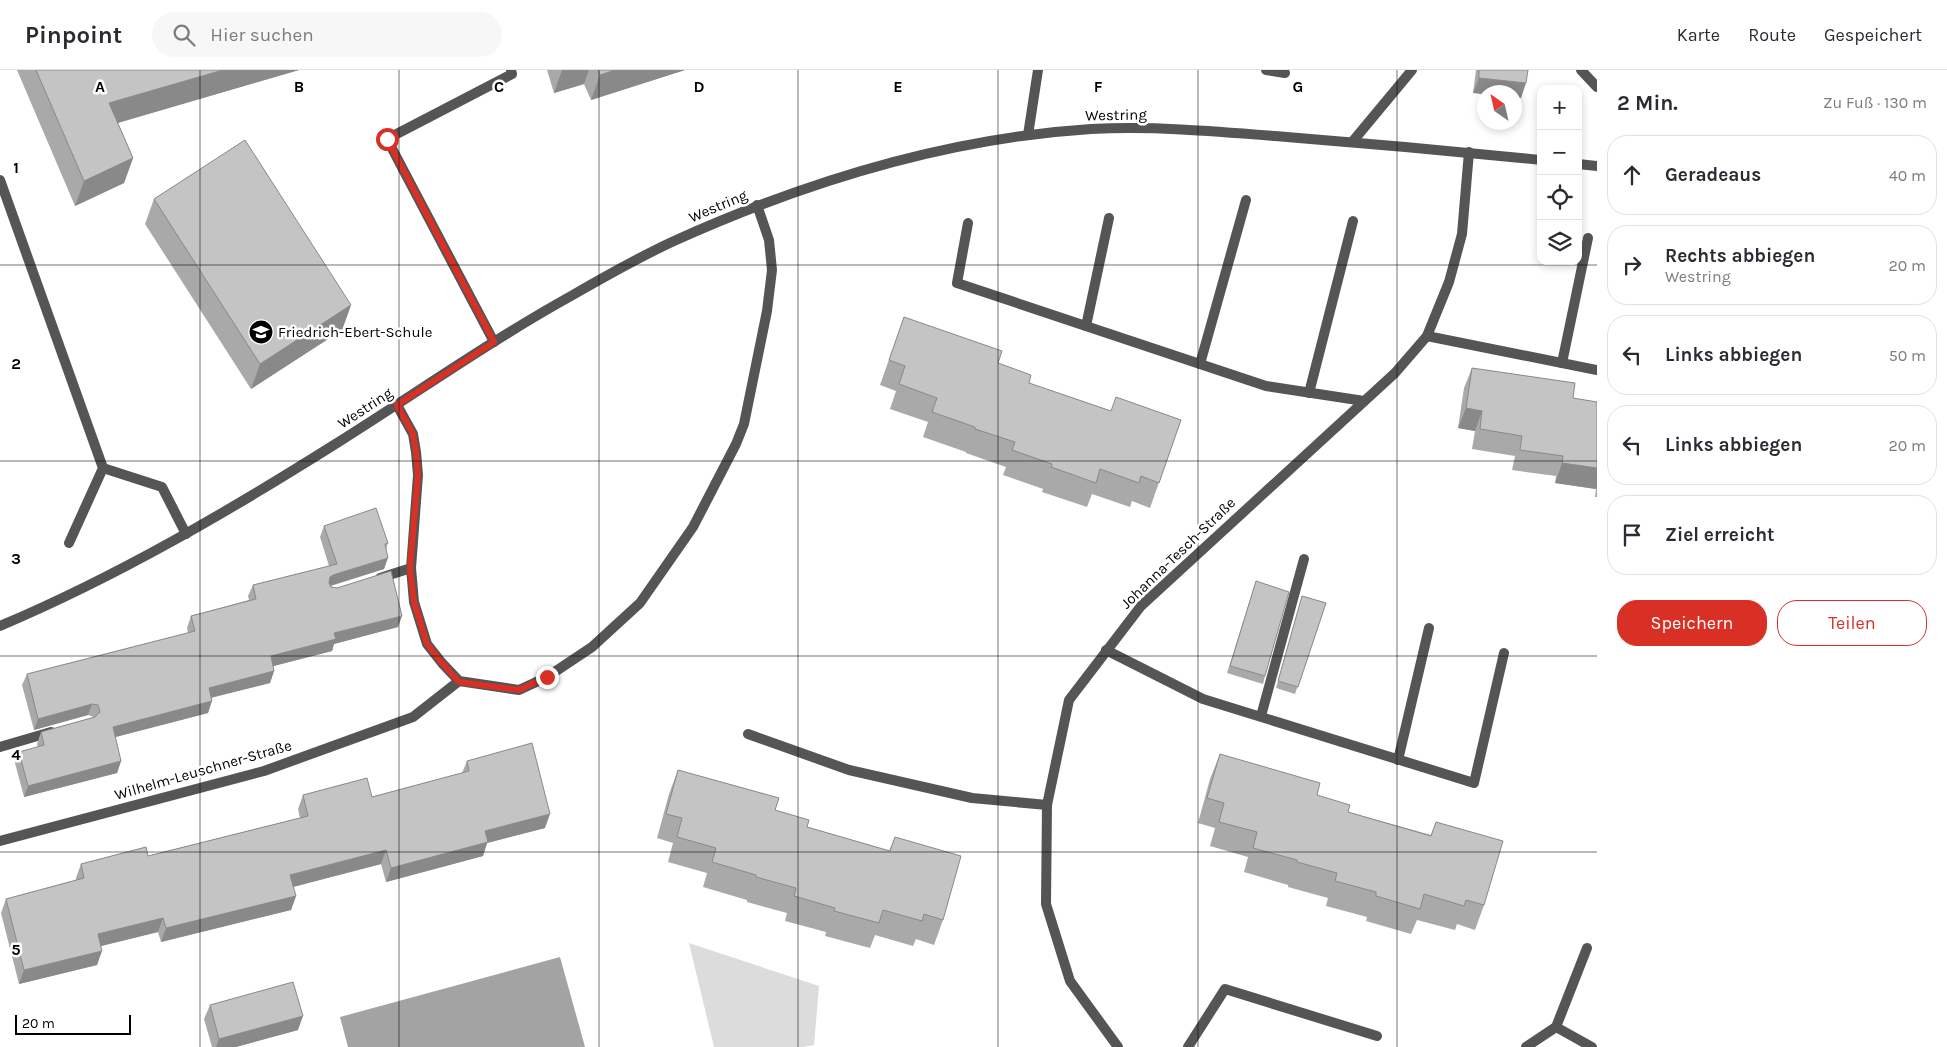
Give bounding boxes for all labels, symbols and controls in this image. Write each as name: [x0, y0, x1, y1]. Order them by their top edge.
search box: [152, 12, 502, 57]
text: Pinpoint: [25, 21, 122, 49]
icon: search: [170, 21, 198, 49]
text: Hier suchen: [210, 24, 314, 46]
text: Karte: [1677, 24, 1720, 46]
text: Route: [1748, 24, 1796, 46]
text: Gespeichert: [1824, 24, 1922, 46]
text: A: [95, 77, 105, 96]
text: B: [294, 77, 304, 96]
text: C: [494, 77, 504, 96]
text: D: [694, 77, 705, 96]
text: E: [893, 77, 903, 96]
text: F: [1094, 77, 1103, 96]
text: G: [1293, 77, 1303, 96]
north arrow: [1477, 85, 1522, 130]
map controls: [1537, 85, 1582, 265]
button: +: [1537, 85, 1582, 130]
text: 2 Min.: [1617, 91, 1678, 115]
text: Zu Fuß · 130 m: [1823, 93, 1927, 112]
street label: Westring: [1085, 105, 1147, 125]
route start: [376, 128, 399, 151]
button: −: [1537, 130, 1582, 175]
text: 1: [13, 158, 19, 177]
icon: ahead: [1618, 161, 1646, 189]
text: Geradeaus: [1665, 164, 1761, 186]
text: 40 m: [1889, 166, 1926, 185]
button: locate: [1537, 175, 1582, 220]
street label: Westring: [686, 185, 750, 226]
button: layers: [1537, 220, 1582, 265]
text: Rechts abbiegen: [1665, 245, 1815, 267]
icon: right: [1618, 251, 1646, 279]
text: 20 m: [1888, 256, 1926, 275]
text: Westring: [1665, 267, 1731, 286]
school or university icon: Friedrich-Ebert-Schule: [248, 319, 274, 345]
place label: Friedrich-Ebert-Schule: [278, 323, 432, 341]
icon: left: [1618, 341, 1646, 369]
text: Links abbiegen: [1665, 344, 1802, 366]
text: 50 m: [1889, 346, 1926, 365]
text: 2: [11, 354, 21, 373]
street label: Westring: [334, 383, 396, 432]
icon: left: [1618, 431, 1646, 459]
text: Links abbiegen: [1665, 434, 1802, 456]
text: 20 m: [1888, 436, 1926, 455]
street label: Johanna-Tesch-Straße: [1117, 494, 1239, 612]
icon: arrive: [1618, 521, 1646, 549]
text: Ziel erreicht: [1665, 524, 1775, 546]
text: 3: [11, 549, 21, 568]
button: Speichern: [1617, 600, 1767, 646]
button: Teilen: [1777, 600, 1927, 646]
route end: [536, 666, 559, 689]
street label: Wilhelm-Leuschner-Straße: [112, 736, 294, 804]
text: 4: [11, 745, 21, 764]
text: 5: [11, 940, 21, 959]
scale bar: [15, 1012, 131, 1035]
text: 20 m: [22, 1015, 55, 1032]

